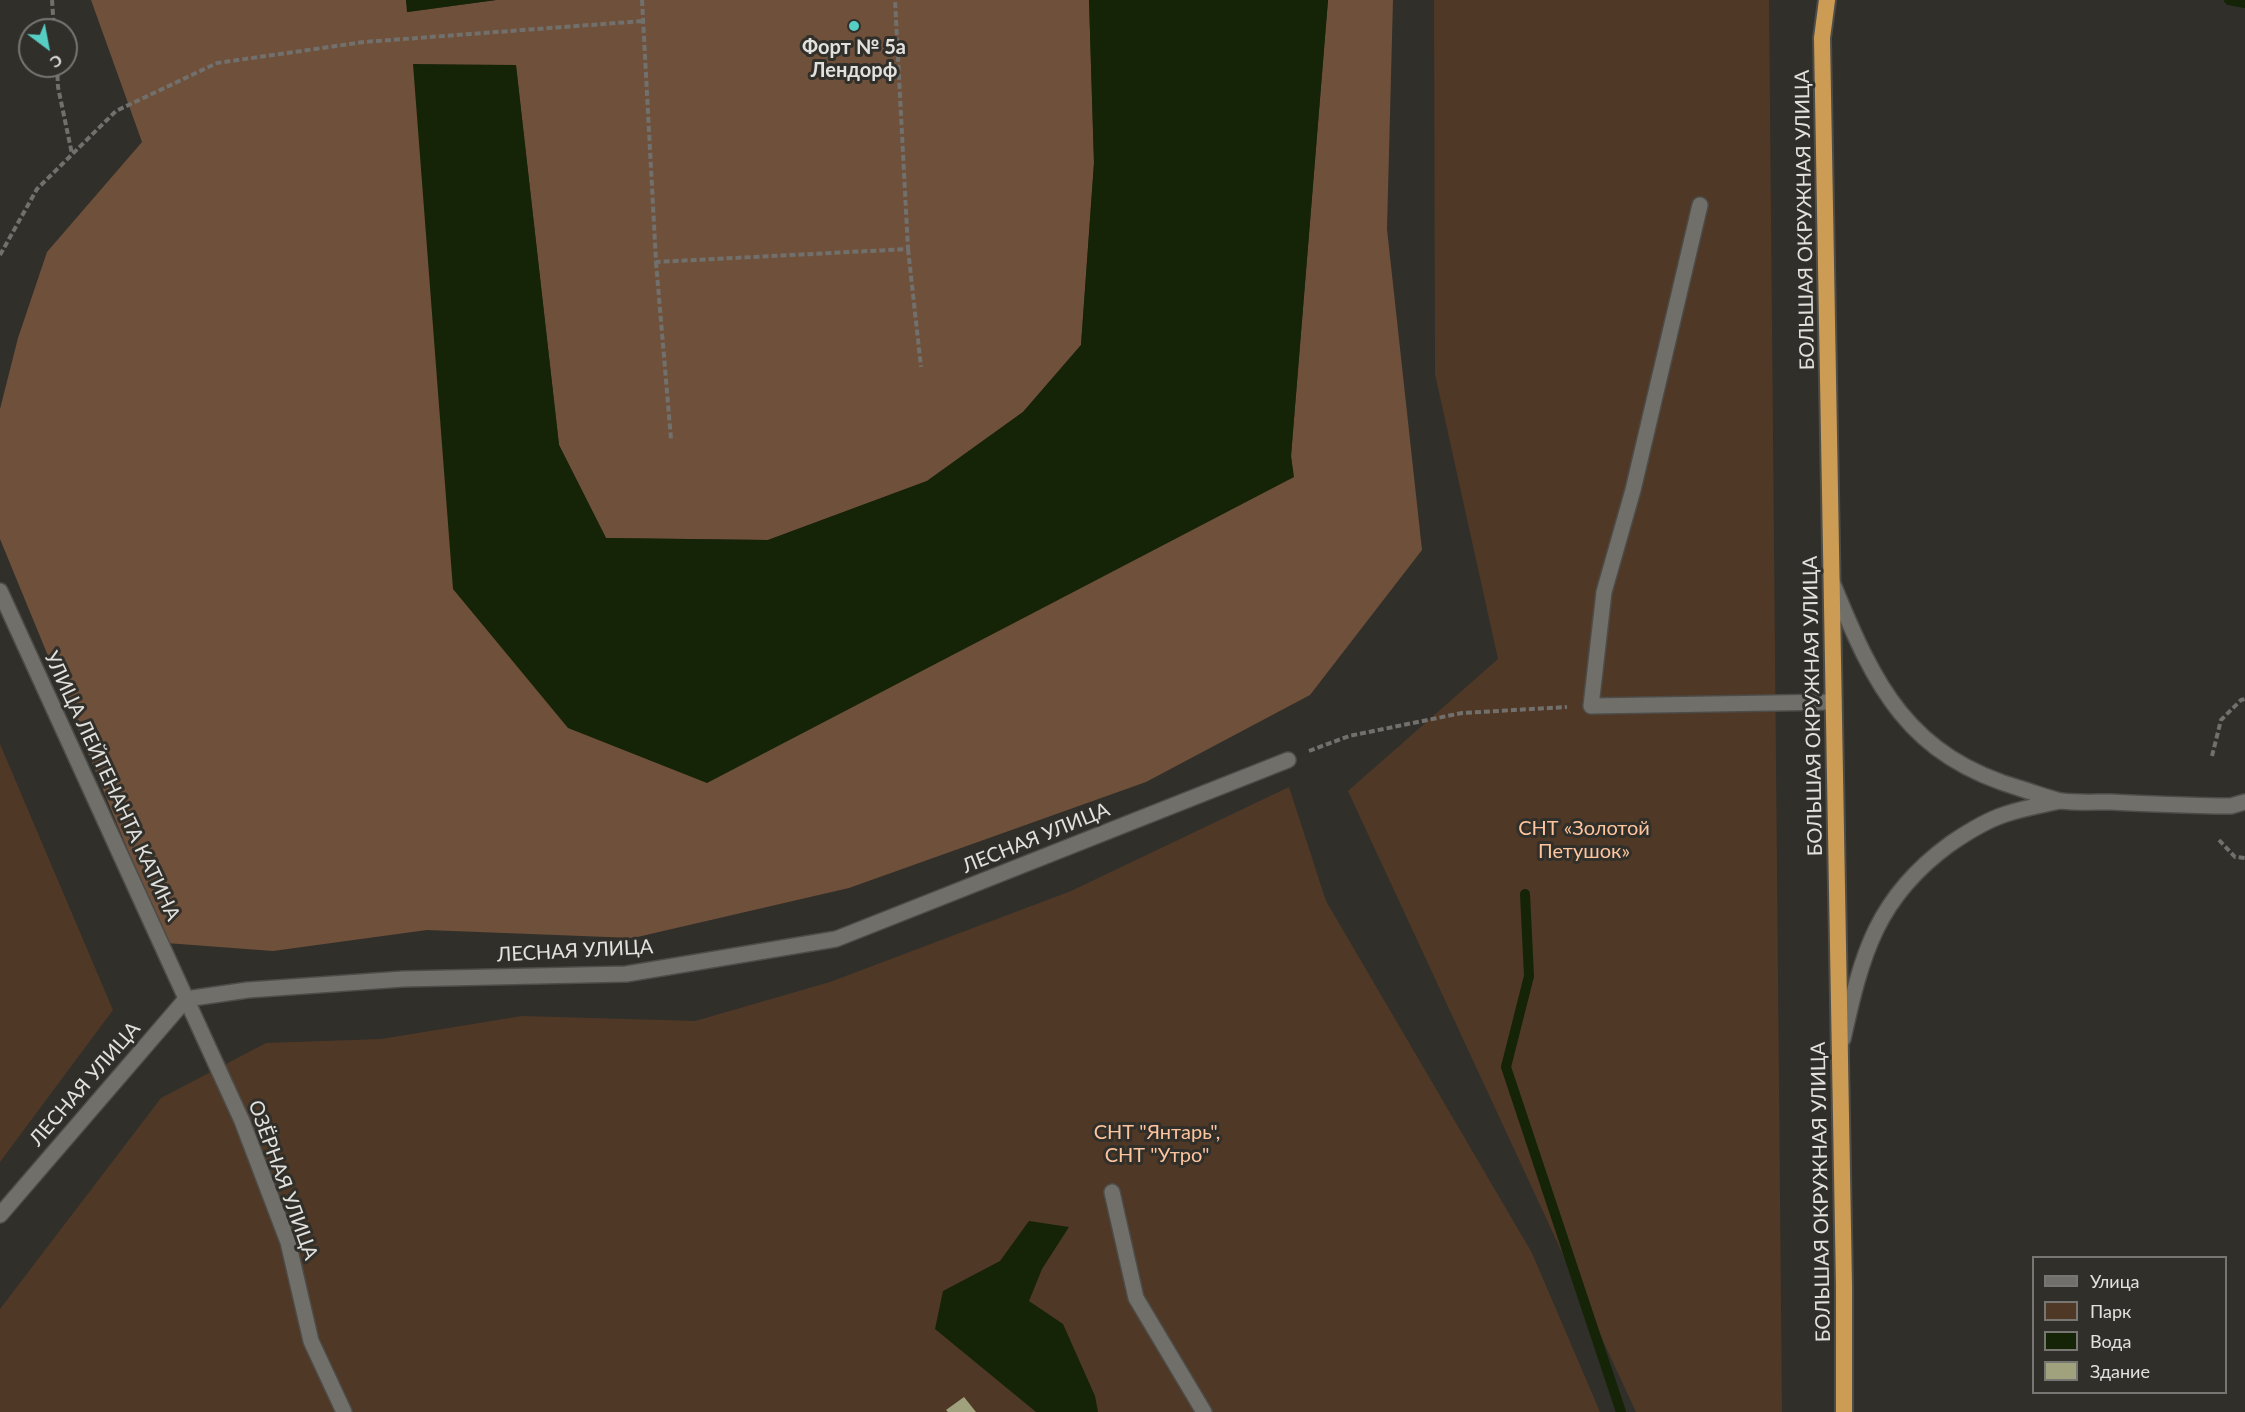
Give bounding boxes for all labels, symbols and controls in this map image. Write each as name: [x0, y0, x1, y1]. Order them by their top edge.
north arrow: [18, 18, 78, 78]
marker: Форт № 5а Лендорф: [847, 19, 861, 33]
place label: Форт № 5а Лендорф: [802, 36, 906, 83]
text: С: [47, 51, 66, 73]
street label: БОЛЬШАЯ ОКРУЖНАЯ УЛИЦА: [1790, 70, 1820, 370]
street label: БОЛЬШАЯ ОКРУЖНАЯ УЛИЦА: [1798, 556, 1828, 856]
street label: УЛИЦА ЛЕЙТЕНАНТА КАТИНА: [39, 647, 185, 925]
street label: ЛЕСНАЯ УЛИЦА: [959, 798, 1113, 878]
park label: СНТ «Золотой Петушок»: [1518, 817, 1650, 864]
street label: ЛЕСНАЯ УЛИЦА: [496, 935, 654, 967]
street label: ЛЕСНАЯ УЛИЦА: [25, 1017, 145, 1151]
street label: БОЛЬШАЯ ОКРУЖНАЯ УЛИЦА: [1806, 1042, 1836, 1342]
street label: ОЗЁРНАЯ УЛИЦА: [243, 1097, 323, 1263]
park label: СНТ "Янтарь", СНТ "Утро": [1094, 1121, 1220, 1168]
legend: [2032, 1256, 2227, 1394]
text: Улица: [2090, 1270, 2140, 1292]
text: Парк: [2090, 1300, 2131, 1322]
text: Вода: [2090, 1330, 2131, 1352]
text: Здание: [2090, 1360, 2150, 1382]

